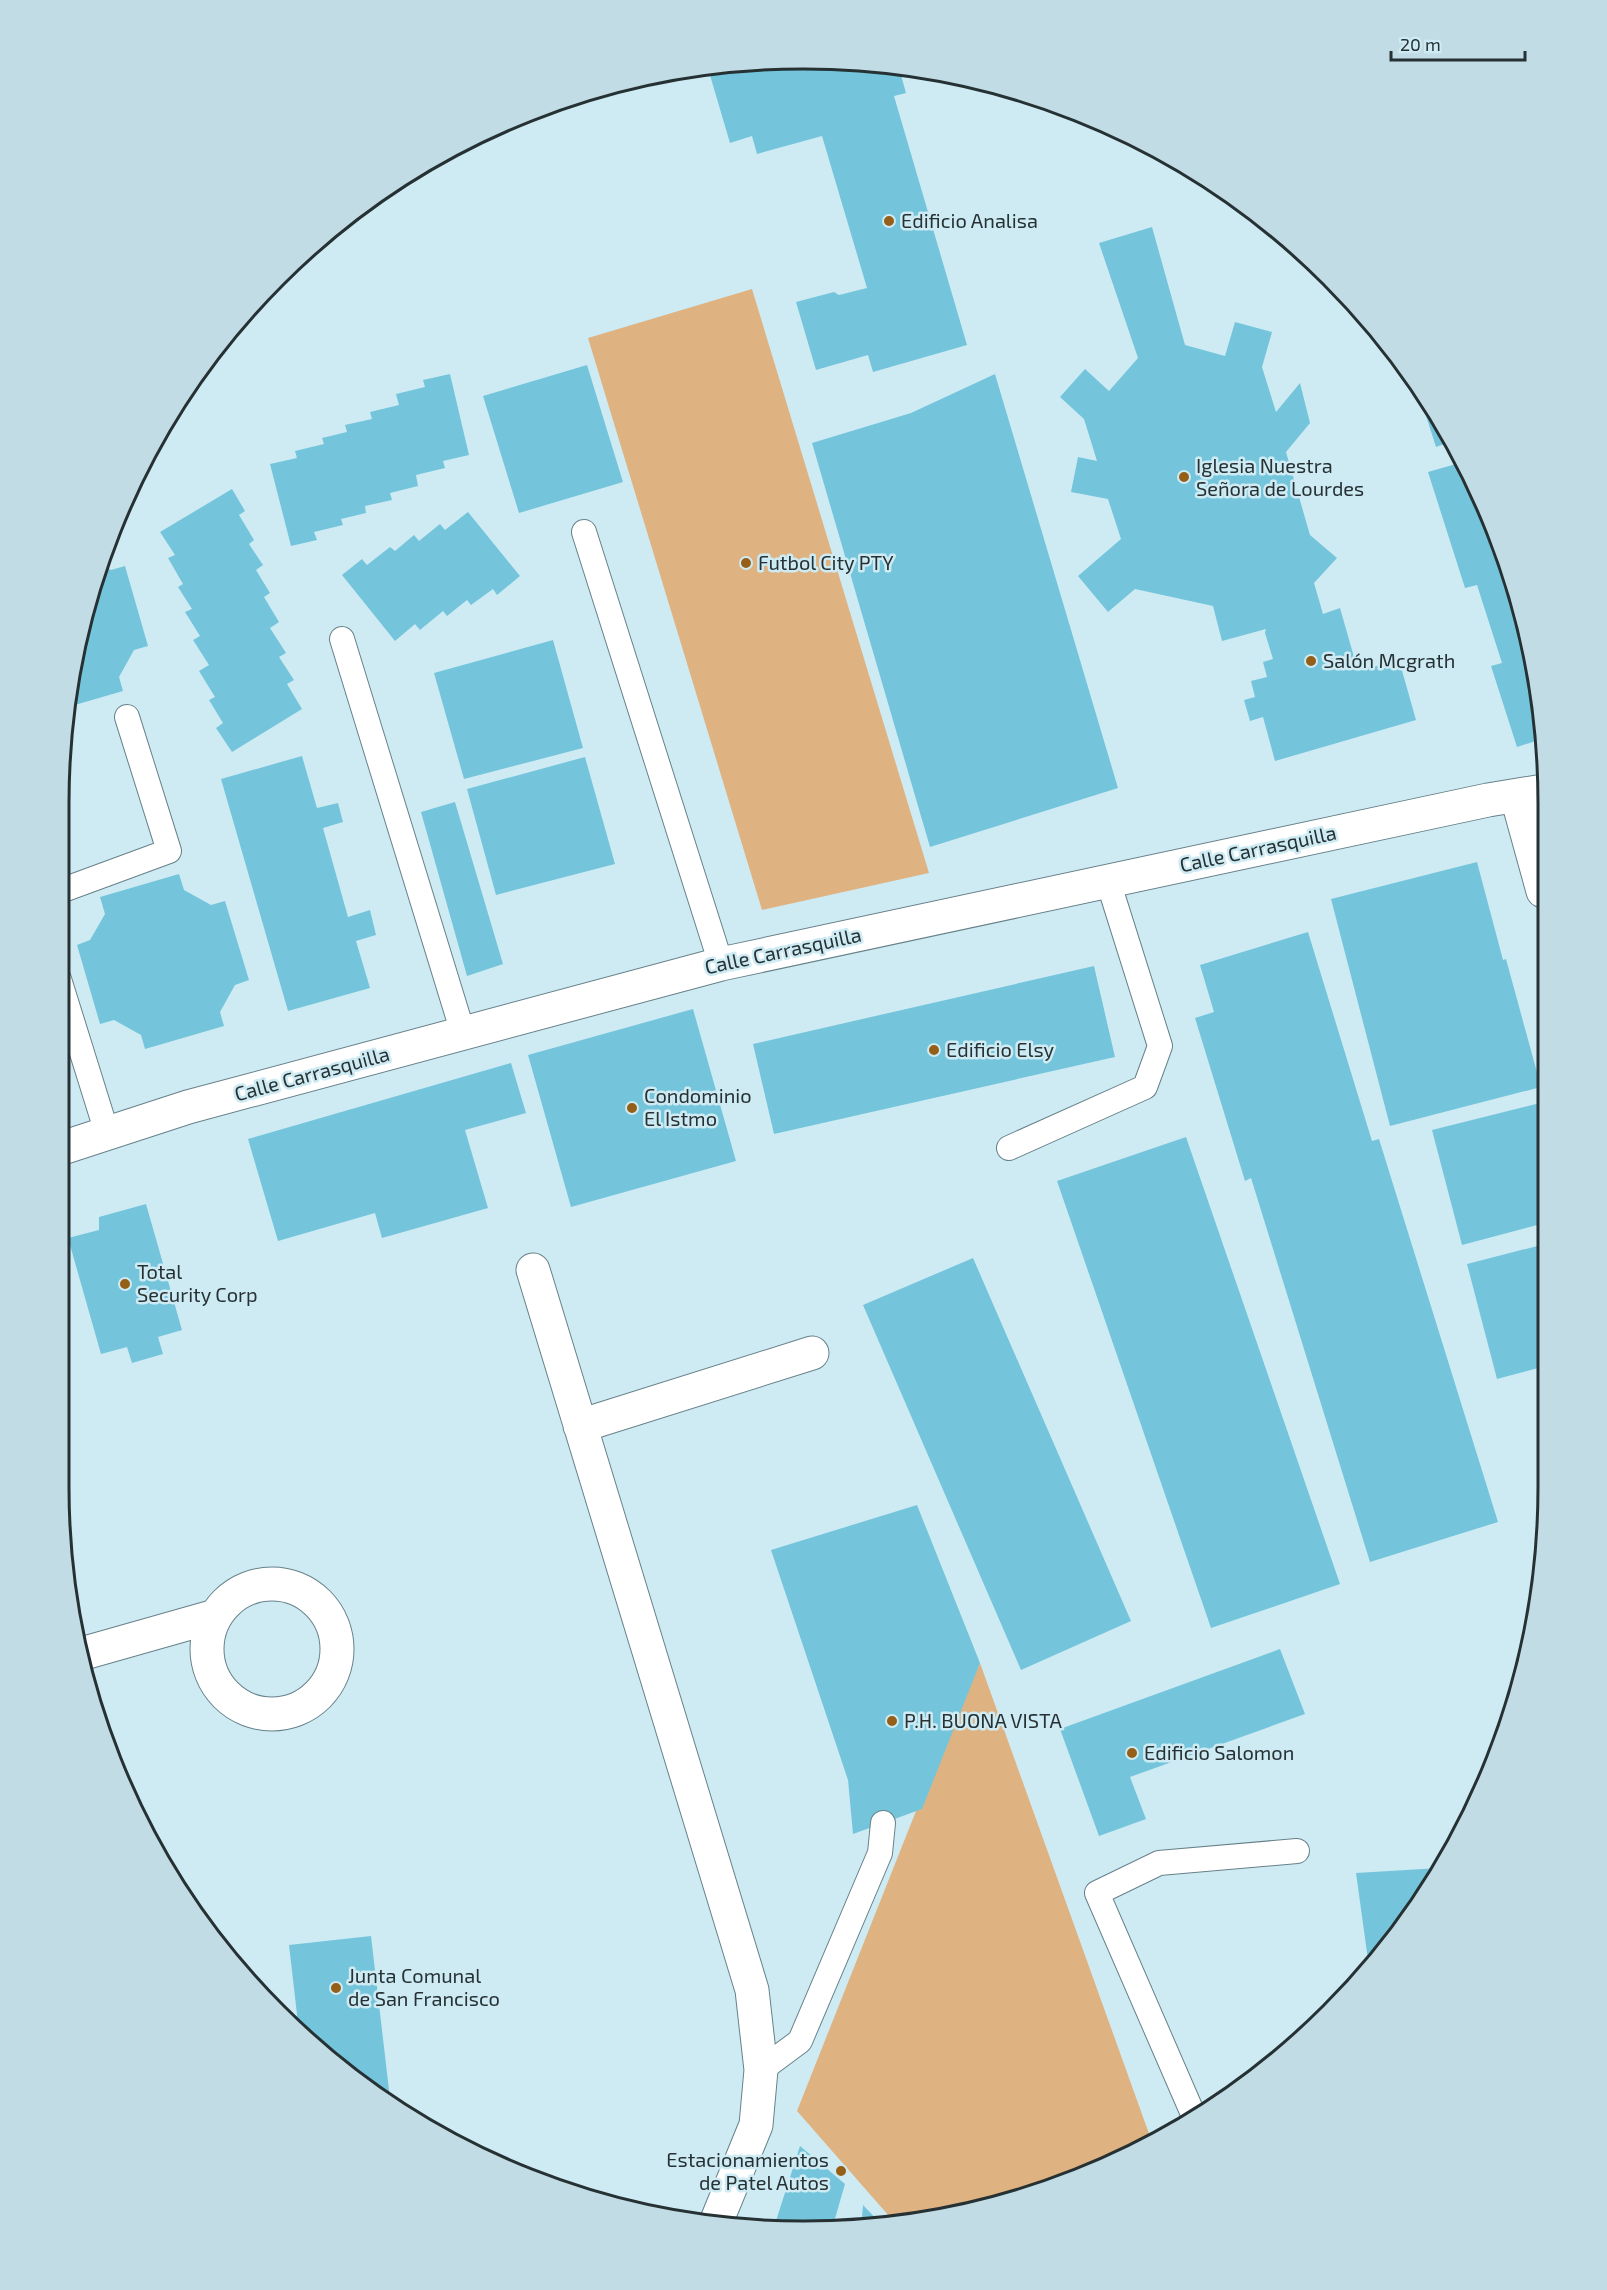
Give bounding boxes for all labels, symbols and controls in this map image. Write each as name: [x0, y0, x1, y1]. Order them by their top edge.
scale bar: [1391, 24, 1524, 62]
text: 20 m: [1400, 33, 1441, 55]
place label: Edificio Analisa: [901, 208, 1038, 232]
marker: Edificio Analisa: [882, 214, 896, 228]
place label: Iglesia Nuestra Señora de Lourdes: [1196, 453, 1364, 500]
marker: Iglesia Nuestra Señora de Lourdes: [1177, 470, 1191, 484]
place label: Futbol City PTY: [758, 550, 894, 574]
marker: Futbol City PTY: [739, 556, 753, 570]
place label: Salón Mcgrath: [1323, 648, 1455, 672]
marker: Salón Mcgrath: [1304, 654, 1318, 668]
street label: Calle Carrasquilla: [1177, 820, 1338, 876]
street label: Calle Carrasquilla: [702, 922, 863, 978]
place label: Edificio Elsy: [946, 1037, 1055, 1061]
street label: Calle Carrasquilla: [232, 1041, 392, 1105]
marker: Edificio Elsy: [927, 1043, 941, 1057]
place label: Condominio El Istmo: [644, 1083, 752, 1130]
marker: Condominio El Istmo: [625, 1101, 639, 1115]
place label: Total Security Corp: [137, 1259, 258, 1306]
marker: Total Security Corp: [118, 1277, 132, 1291]
place label: P.H. BUONA VISTA: [904, 1708, 1062, 1732]
marker: P.H. BUONA VISTA: [885, 1714, 899, 1728]
place label: Edificio Salomon: [1144, 1740, 1294, 1764]
marker: Edificio Salomon: [1125, 1746, 1139, 1760]
place label: Junta Comunal de San Francisco: [348, 1963, 500, 2010]
marker: Junta Comunal de San Francisco: [329, 1981, 343, 1995]
place label: Estacionamientos de Patel Autos: [666, 2147, 829, 2194]
marker: Estacionamientos de Patel Autos: [834, 2164, 848, 2178]

